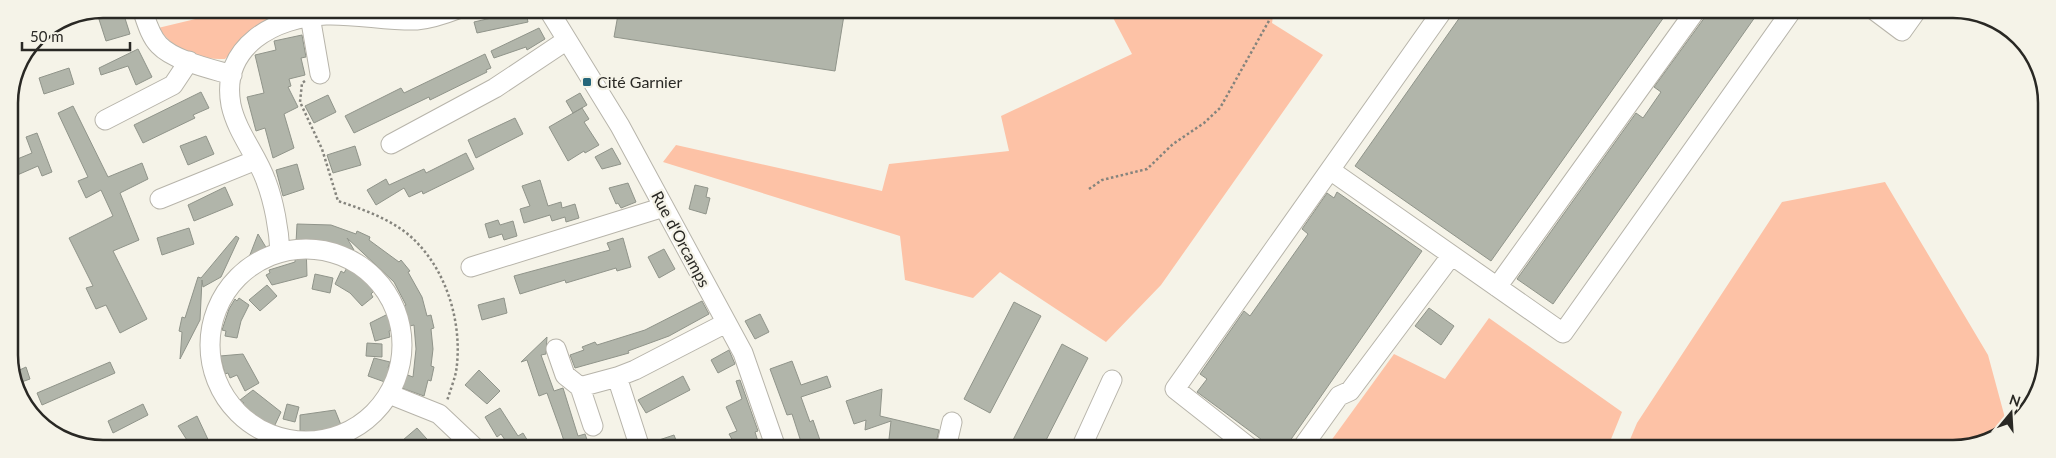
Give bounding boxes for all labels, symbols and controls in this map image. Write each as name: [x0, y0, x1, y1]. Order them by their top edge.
scale bar: [22, 20, 130, 52]
text: 50 m: [30, 27, 64, 45]
place label: Cité Garnier: [597, 72, 682, 91]
marker: Cité Garnier: [581, 76, 593, 88]
street label: Rue d'Orcamps: [648, 187, 715, 290]
north arrow: [1986, 388, 2036, 438]
text: N: [2007, 390, 2023, 410]

